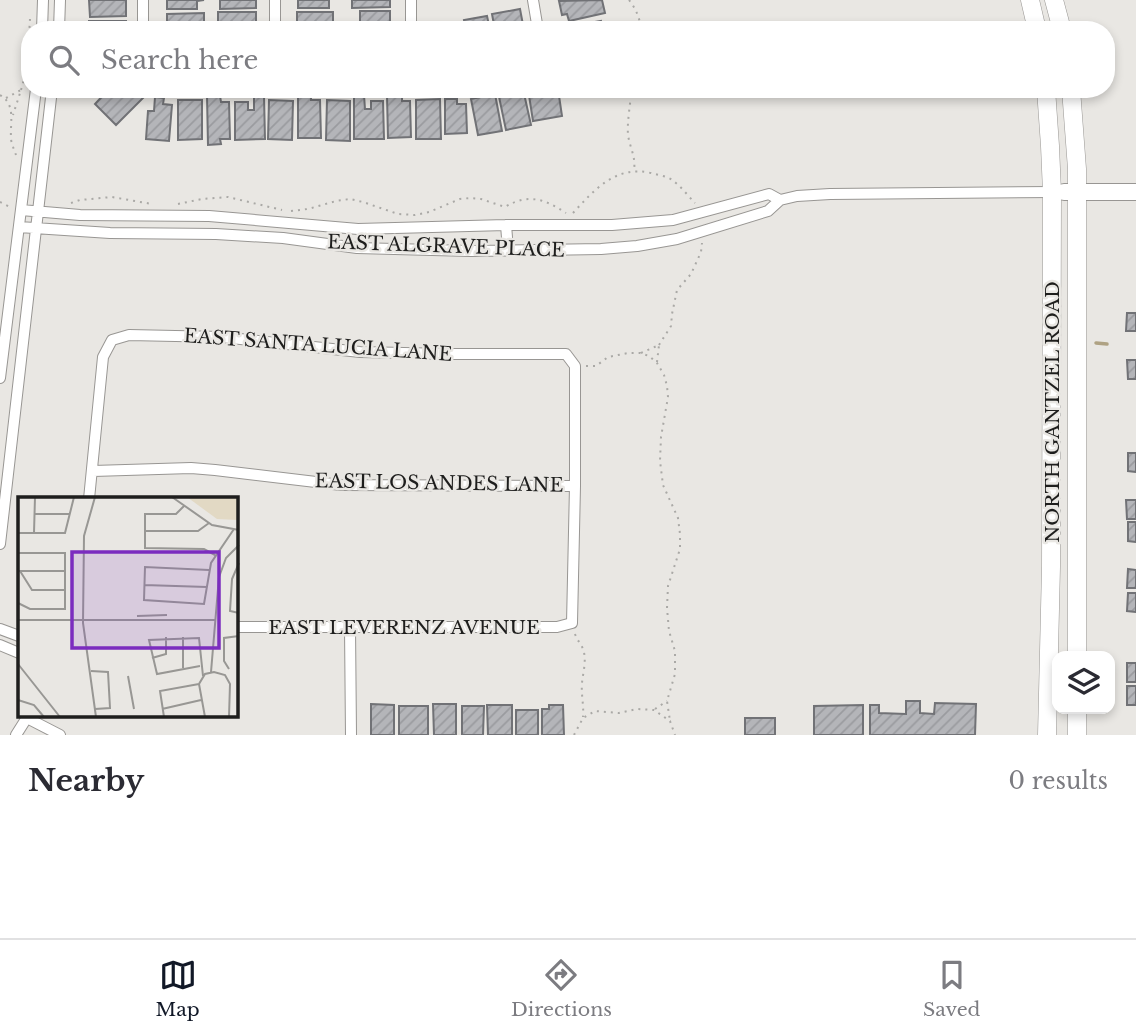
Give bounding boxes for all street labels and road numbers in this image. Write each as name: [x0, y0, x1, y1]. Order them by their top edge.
street label: EAST ALGRAVE PLACE: [327, 230, 565, 262]
street label: NORTH GANTZEL ROAD: [1041, 281, 1064, 543]
street label: EAST SANTA LUCIA LANE: [183, 324, 453, 366]
street label: EAST LOS ANDES LANE: [315, 469, 563, 497]
street label: EAST LEVERENZ AVENUE: [268, 616, 540, 639]

